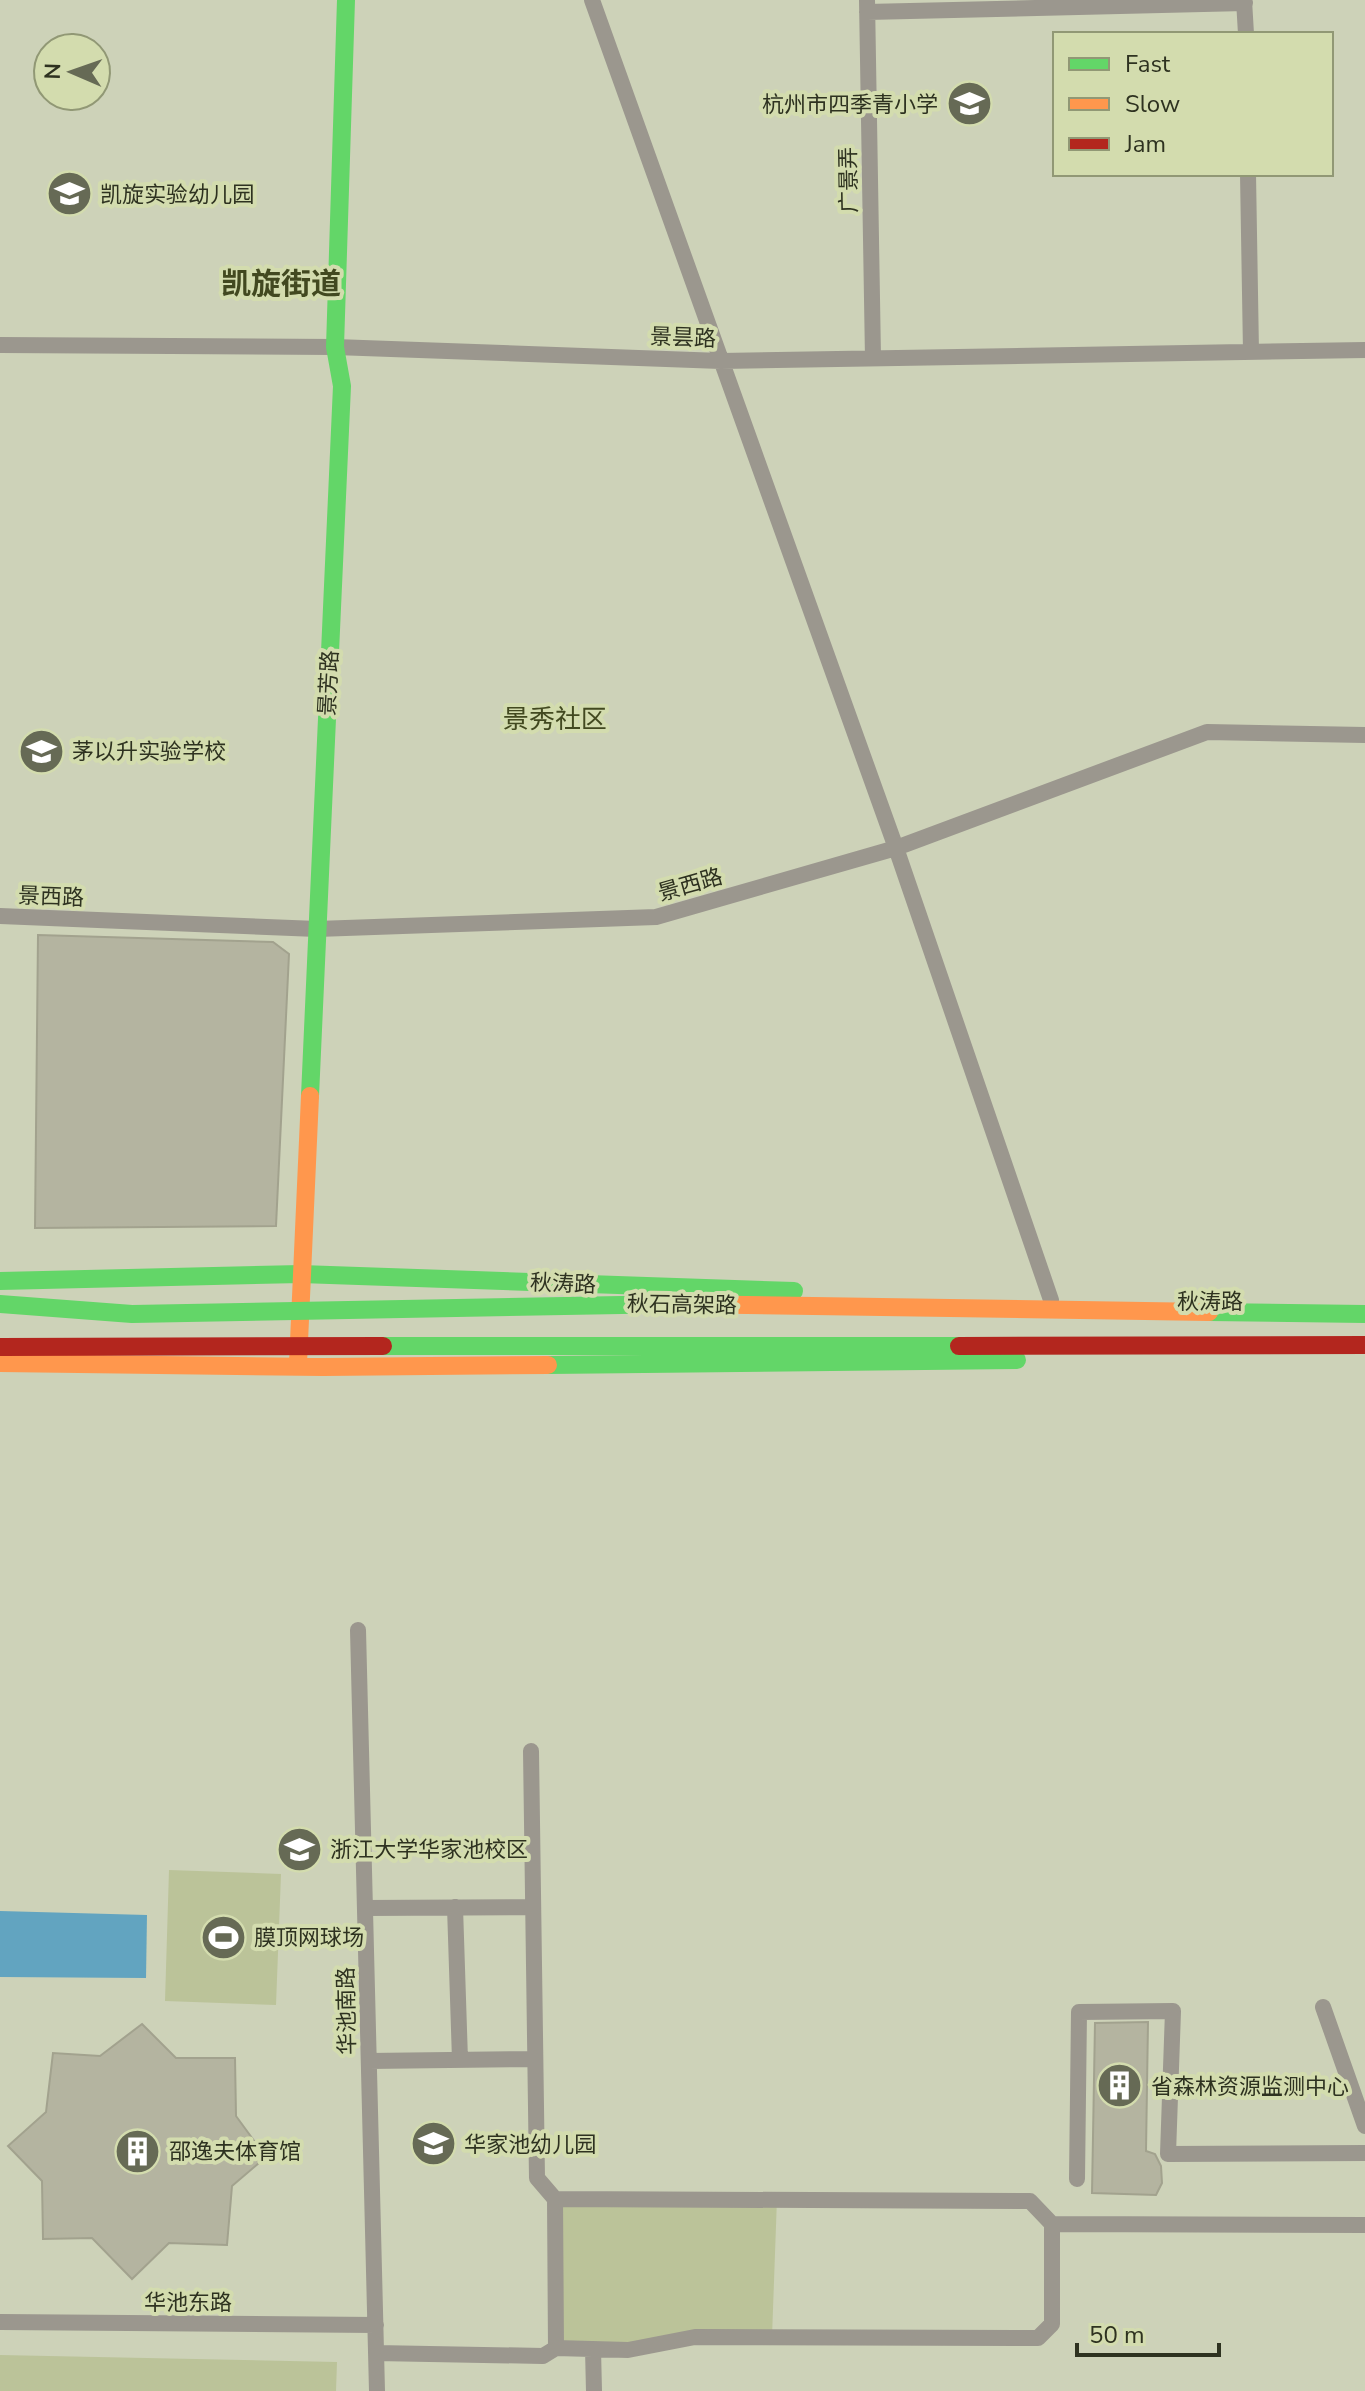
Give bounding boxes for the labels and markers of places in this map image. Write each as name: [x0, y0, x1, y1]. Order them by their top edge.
school or university icon: 杭州市四季青小学: [945, 80, 993, 128]
place label: 杭州市四季青小学: [762, 90, 938, 120]
school or university icon: 凯旋实验幼儿园: [45, 170, 93, 218]
place label: 凯旋实验幼儿园: [100, 180, 254, 210]
school or university icon: 茅以升实验学校: [17, 727, 65, 775]
place label: 茅以升实验学校: [72, 737, 226, 767]
school or university icon: 浙江大学华家池校区: [275, 1825, 323, 1873]
place label: 浙江大学华家池校区: [330, 1835, 528, 1865]
sports icon: 膜顶网球场: [199, 1913, 247, 1961]
place label: 膜顶网球场: [254, 1923, 364, 1953]
building icon: 省森林资源监测中心: [1096, 2062, 1144, 2110]
place label: 省森林资源监测中心: [1151, 2072, 1349, 2102]
school or university icon: 华家池幼儿园: [409, 2120, 457, 2168]
building icon: 邵逸夫体育馆: [114, 2127, 162, 2175]
place label: 华家池幼儿园: [464, 2130, 596, 2160]
place label: 邵逸夫体育馆: [169, 2137, 301, 2167]

